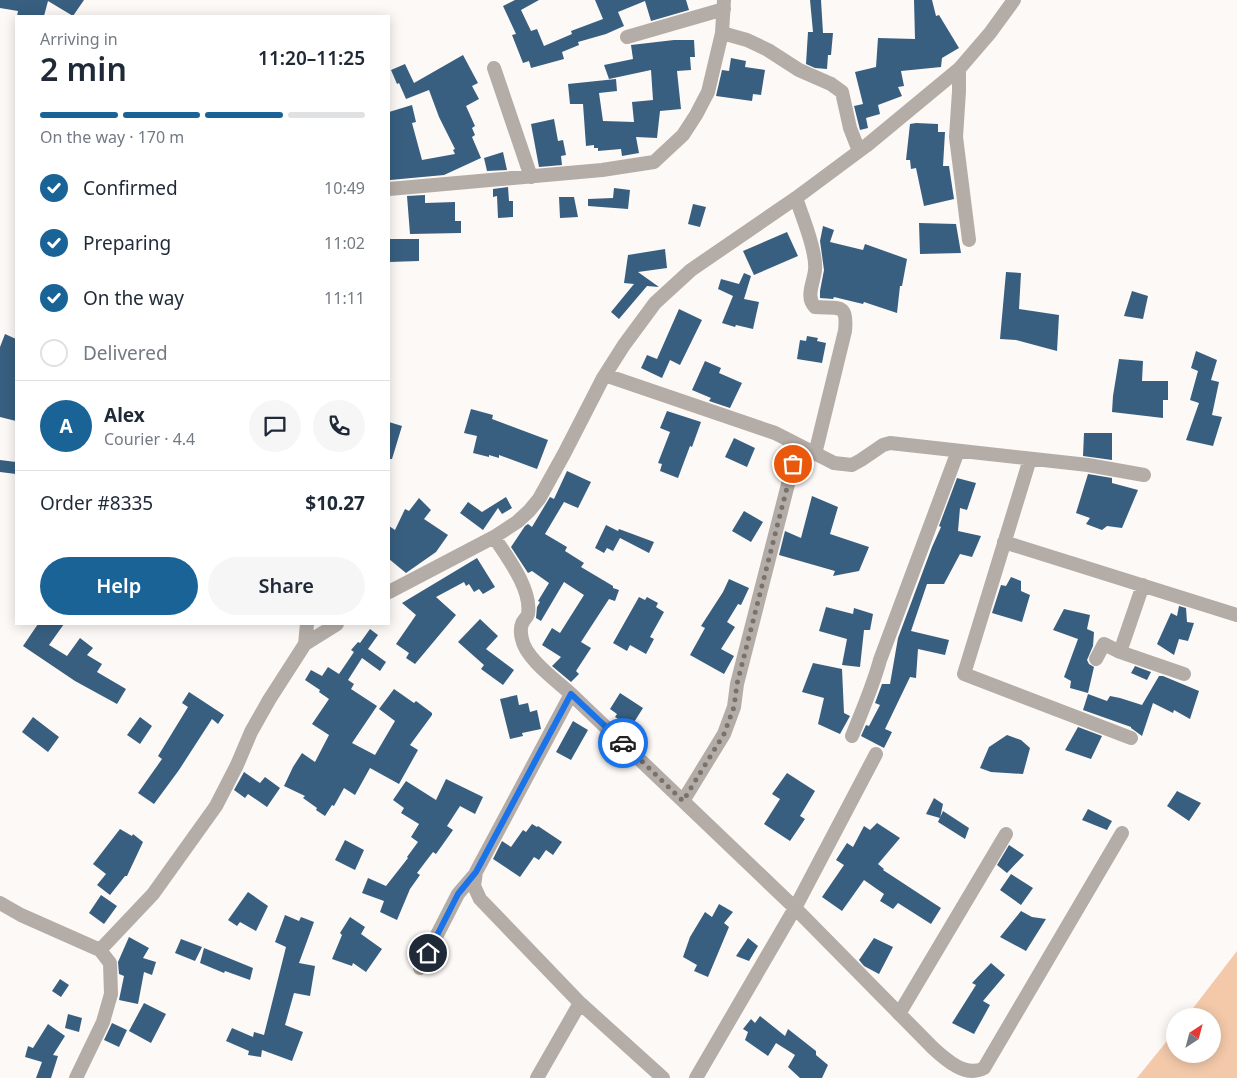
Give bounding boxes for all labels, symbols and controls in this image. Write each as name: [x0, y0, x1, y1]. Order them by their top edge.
text: Arriving in: [40, 28, 118, 50]
text: 11:20–11:25: [258, 45, 365, 71]
text: 2 min: [40, 47, 127, 90]
text: On the way · 170 m: [40, 126, 184, 148]
icon: check: [40, 174, 68, 202]
text: Confirmed: [83, 175, 178, 201]
text: 10:49: [324, 177, 365, 199]
icon: check: [40, 229, 68, 257]
text: Preparing: [83, 230, 171, 256]
text: 11:02: [324, 232, 365, 254]
icon: check: [40, 284, 68, 312]
text: On the way: [83, 285, 184, 311]
text: 11:11: [324, 287, 365, 309]
text: Delivered: [83, 340, 168, 366]
button: chat: [249, 400, 301, 452]
button: phone: [313, 400, 365, 452]
text: Alex: [104, 402, 145, 428]
text: A: [59, 413, 73, 439]
text: Courier · 4.4: [104, 428, 195, 450]
pin: [772, 443, 814, 485]
icon: bag: [779, 450, 807, 478]
text: Order #8335: [40, 490, 153, 516]
text: $10.27: [305, 490, 365, 516]
button: Help: [40, 557, 198, 615]
button: Share: [208, 557, 365, 615]
courier: [598, 718, 648, 768]
icon: car: [609, 729, 637, 757]
pin: [407, 932, 449, 974]
icon: home: [414, 939, 442, 967]
north arrow: [1166, 1008, 1221, 1062]
map controls: [1166, 1008, 1221, 1063]

